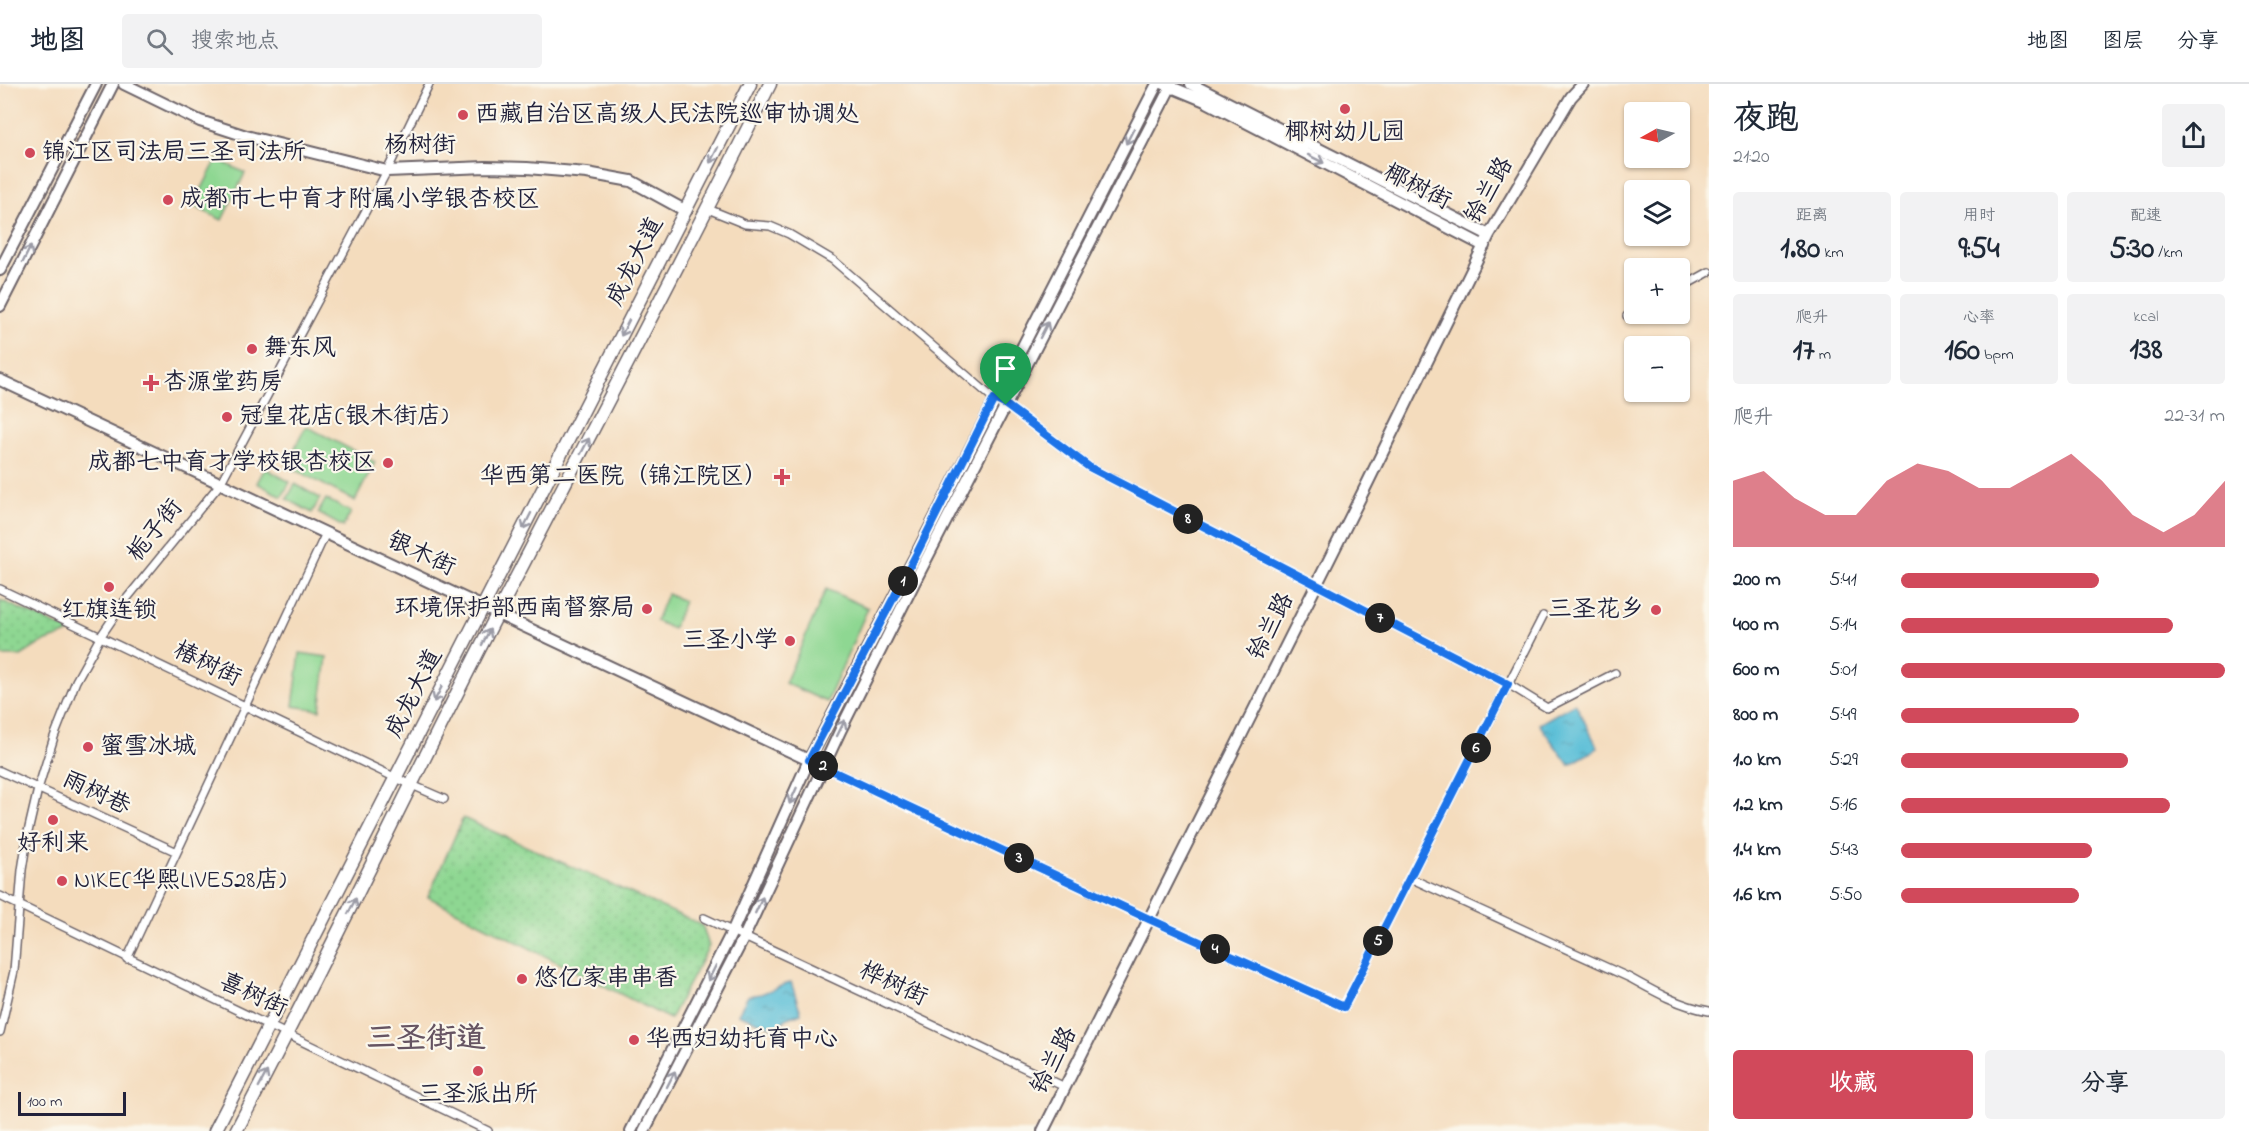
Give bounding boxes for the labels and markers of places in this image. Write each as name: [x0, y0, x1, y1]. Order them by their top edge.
place label: 西藏自治区高级人民法院巡审协调处: [475, 98, 859, 133]
marker: 椰树幼儿园: [1338, 102, 1352, 116]
marker: 西藏自治区高级人民法院巡审协调处: [456, 108, 470, 122]
place label: 椰树幼儿园: [1285, 116, 1405, 151]
place label: 锦江区司法局三圣司法所: [42, 136, 306, 171]
marker: 锦江区司法局三圣司法所: [23, 146, 37, 160]
place label: 成都市七中育才附属小学银杏校区: [180, 183, 540, 218]
marker: 成都市七中育才附属小学银杏校区: [161, 193, 175, 207]
place label: 舞东风: [264, 332, 336, 367]
marker: 舞东风: [245, 342, 259, 356]
pin: [980, 343, 1031, 405]
place label: 杏源堂药房: [163, 366, 283, 401]
marker: 杏源堂药房: [144, 376, 158, 390]
place label: 冠皇花店(银木街店): [239, 400, 448, 435]
marker: 冠皇花店(银木街店): [220, 410, 234, 424]
place label: 成都七中育才学校银杏校区: [88, 446, 376, 481]
marker: 成都七中育才学校银杏校区: [381, 456, 395, 470]
place label: 华西第二医院（锦江院区）: [480, 460, 768, 495]
marker: 华西第二医院（锦江院区）: [773, 468, 791, 486]
pin: 8: [1173, 504, 1203, 534]
pin: 1: [888, 566, 918, 596]
marker: 红旗连锁: [102, 580, 116, 594]
place label: 环境保护部西南督察局: [395, 592, 635, 627]
place label: 三圣花乡: [1548, 593, 1644, 628]
place label: 红旗连锁: [61, 594, 157, 629]
marker: 环境保护部西南督察局: [640, 602, 654, 616]
pin: 7: [1365, 603, 1395, 633]
marker: 三圣花乡: [1649, 603, 1663, 617]
place label: 三圣小学: [682, 624, 778, 659]
marker: 三圣小学: [783, 634, 797, 648]
place label: 蜜雪冰城: [100, 730, 196, 765]
pin: 6: [1461, 733, 1491, 763]
marker: 蜜雪冰城: [81, 740, 95, 754]
pin: 2: [808, 751, 838, 781]
marker: 好利来: [46, 813, 60, 827]
place label: 好利来: [17, 827, 89, 862]
pin: 3: [1004, 843, 1034, 873]
place label: NIKE(华熙LIVE528店): [74, 864, 286, 899]
marker: NIKE(华熙LIVE528店): [55, 874, 69, 888]
pin: 5: [1363, 926, 1393, 956]
pin: 4: [1200, 934, 1230, 964]
place label: 悠亿家串串香: [534, 962, 678, 997]
marker: 悠亿家串串香: [515, 972, 529, 986]
place label: 华西妇幼托育中心: [646, 1023, 838, 1058]
marker: 华西妇幼托育中心: [627, 1033, 641, 1047]
marker: 三圣派出所: [471, 1064, 485, 1078]
place label: 三圣派出所: [418, 1078, 538, 1113]

